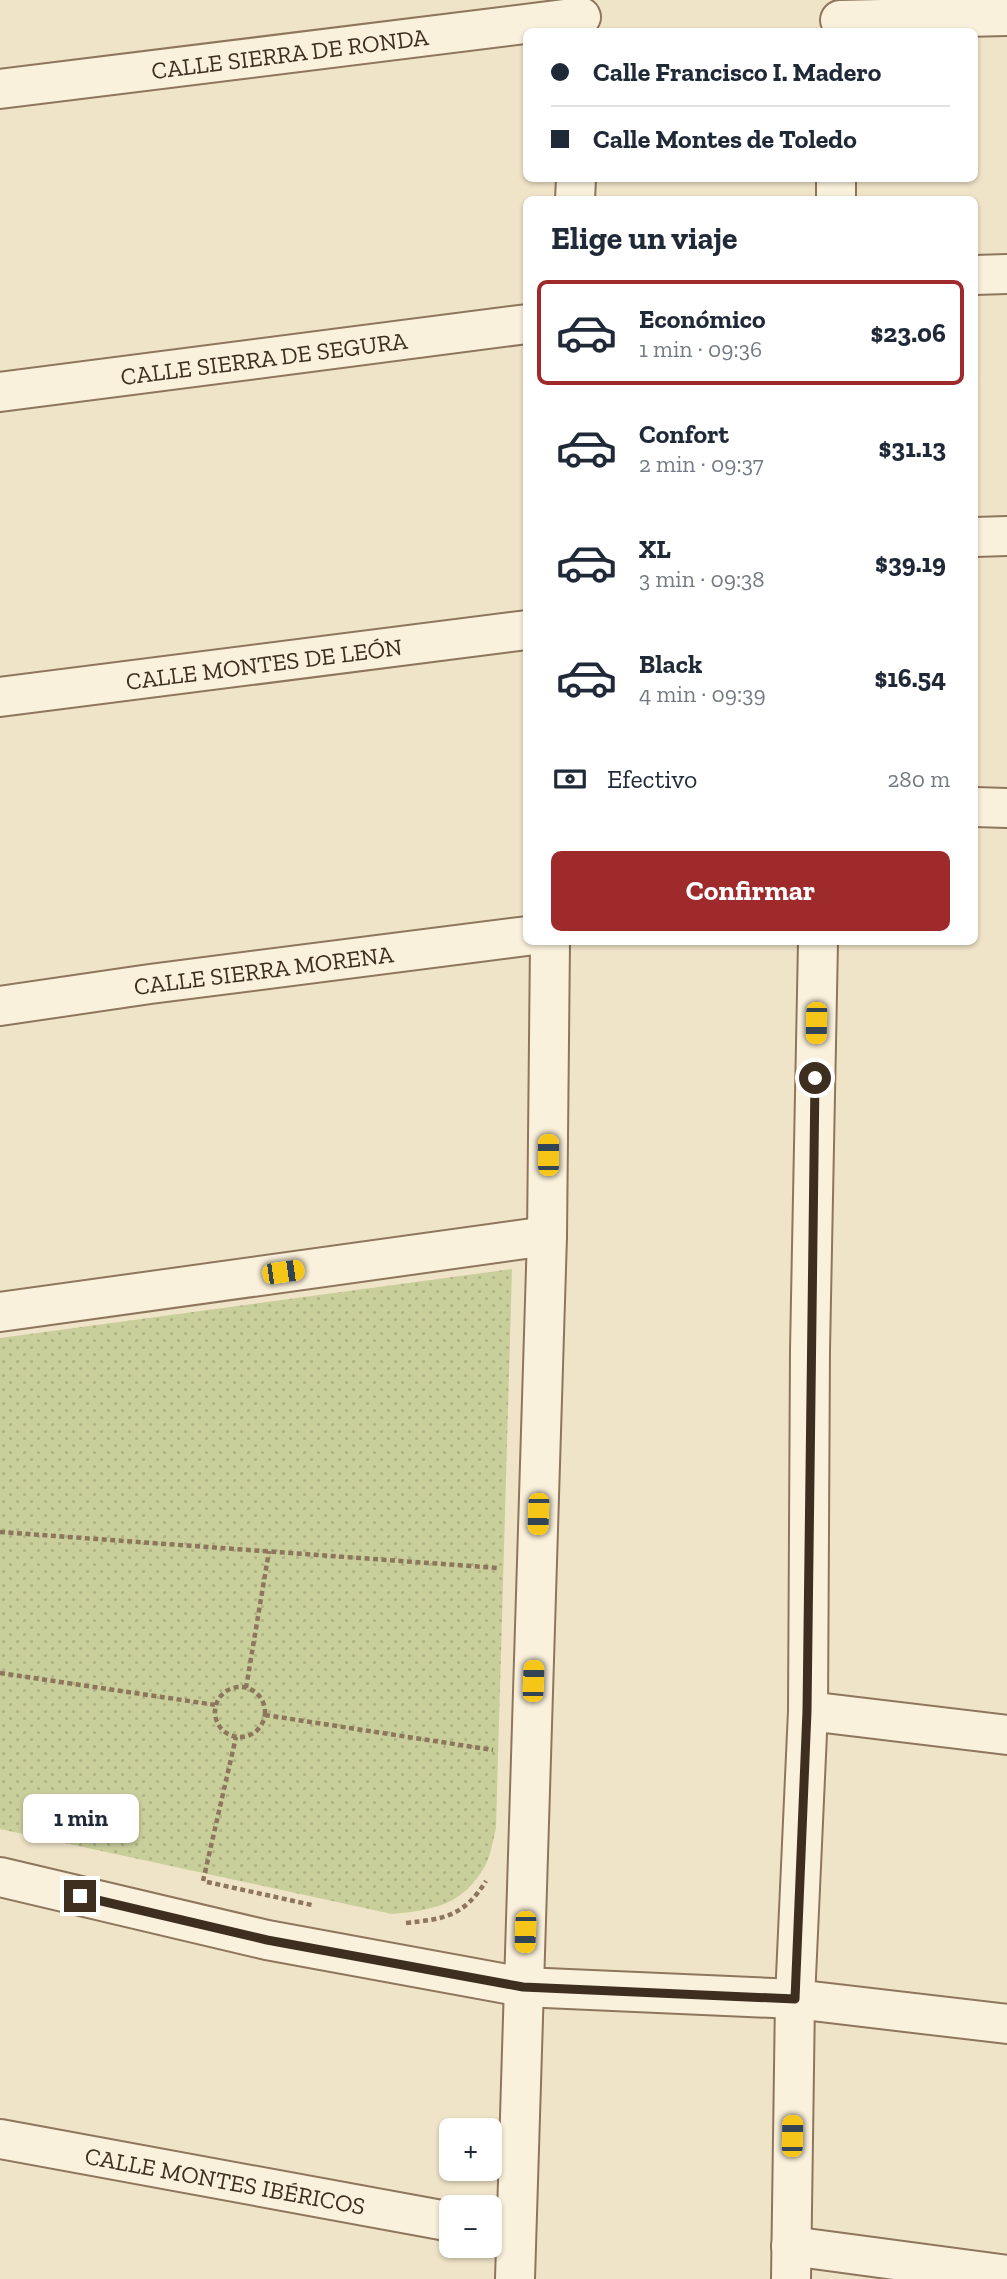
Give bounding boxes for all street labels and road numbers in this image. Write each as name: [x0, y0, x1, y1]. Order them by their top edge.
street label: CALLE SIERRA DE RONDA: [150, 21, 430, 85]
street label: CALLE SIERRA DE SEGURA: [119, 325, 409, 391]
street label: CALLE MONTES DE LEÓN: [124, 632, 404, 695]
street label: CALLE SIERRA MORENA: [132, 939, 395, 1001]
street label: CALLE MONTES IBÉRICOS: [83, 2140, 368, 2220]

